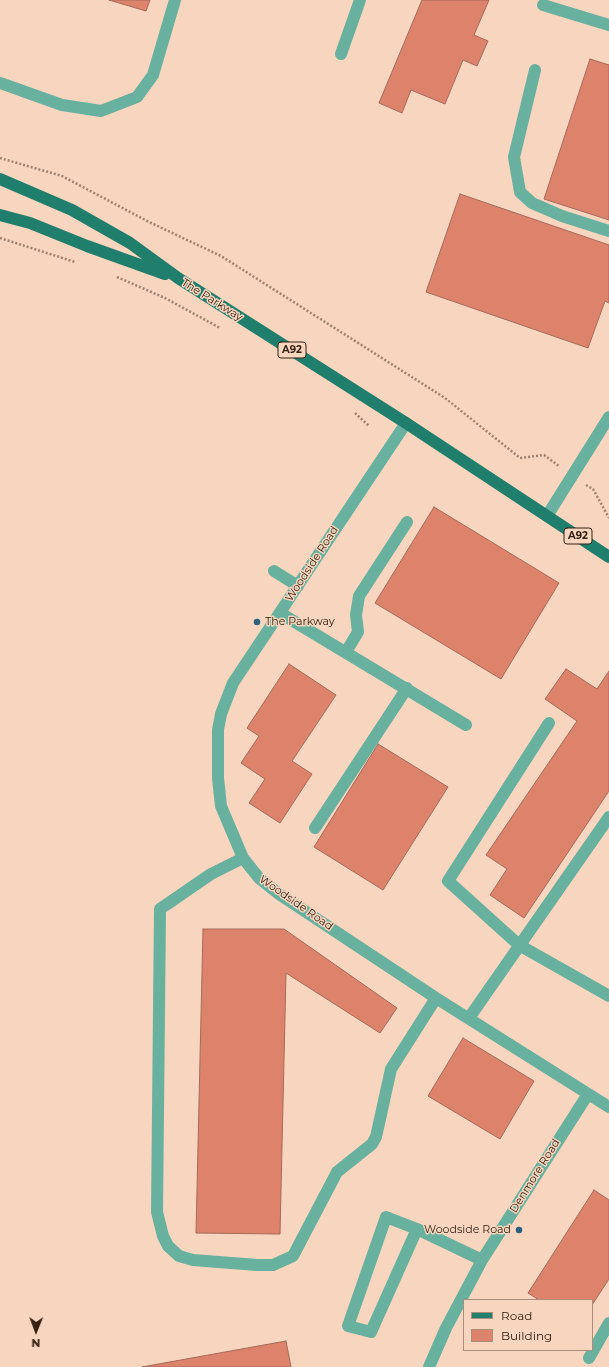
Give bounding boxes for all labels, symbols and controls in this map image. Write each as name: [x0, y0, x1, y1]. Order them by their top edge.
street label: The Parkway: [179, 276, 245, 324]
road number: A92: [278, 342, 306, 358]
street label: Woodside Road: [283, 524, 341, 604]
road number: A92: [564, 528, 592, 544]
place label: The Parkway: [265, 615, 335, 629]
marker: The Parkway: [252, 617, 262, 627]
street label: Woodside Road: [257, 873, 335, 933]
street label: Denmore Road: [507, 1137, 563, 1215]
place label: Woodside Road: [424, 1223, 511, 1237]
marker: Woodside Road: [514, 1225, 524, 1235]
legend: [463, 1299, 593, 1351]
text: Road: [501, 1308, 532, 1323]
north arrow: [16, 1311, 56, 1351]
text: Building: [501, 1328, 552, 1343]
text: N: [31, 1336, 40, 1350]

